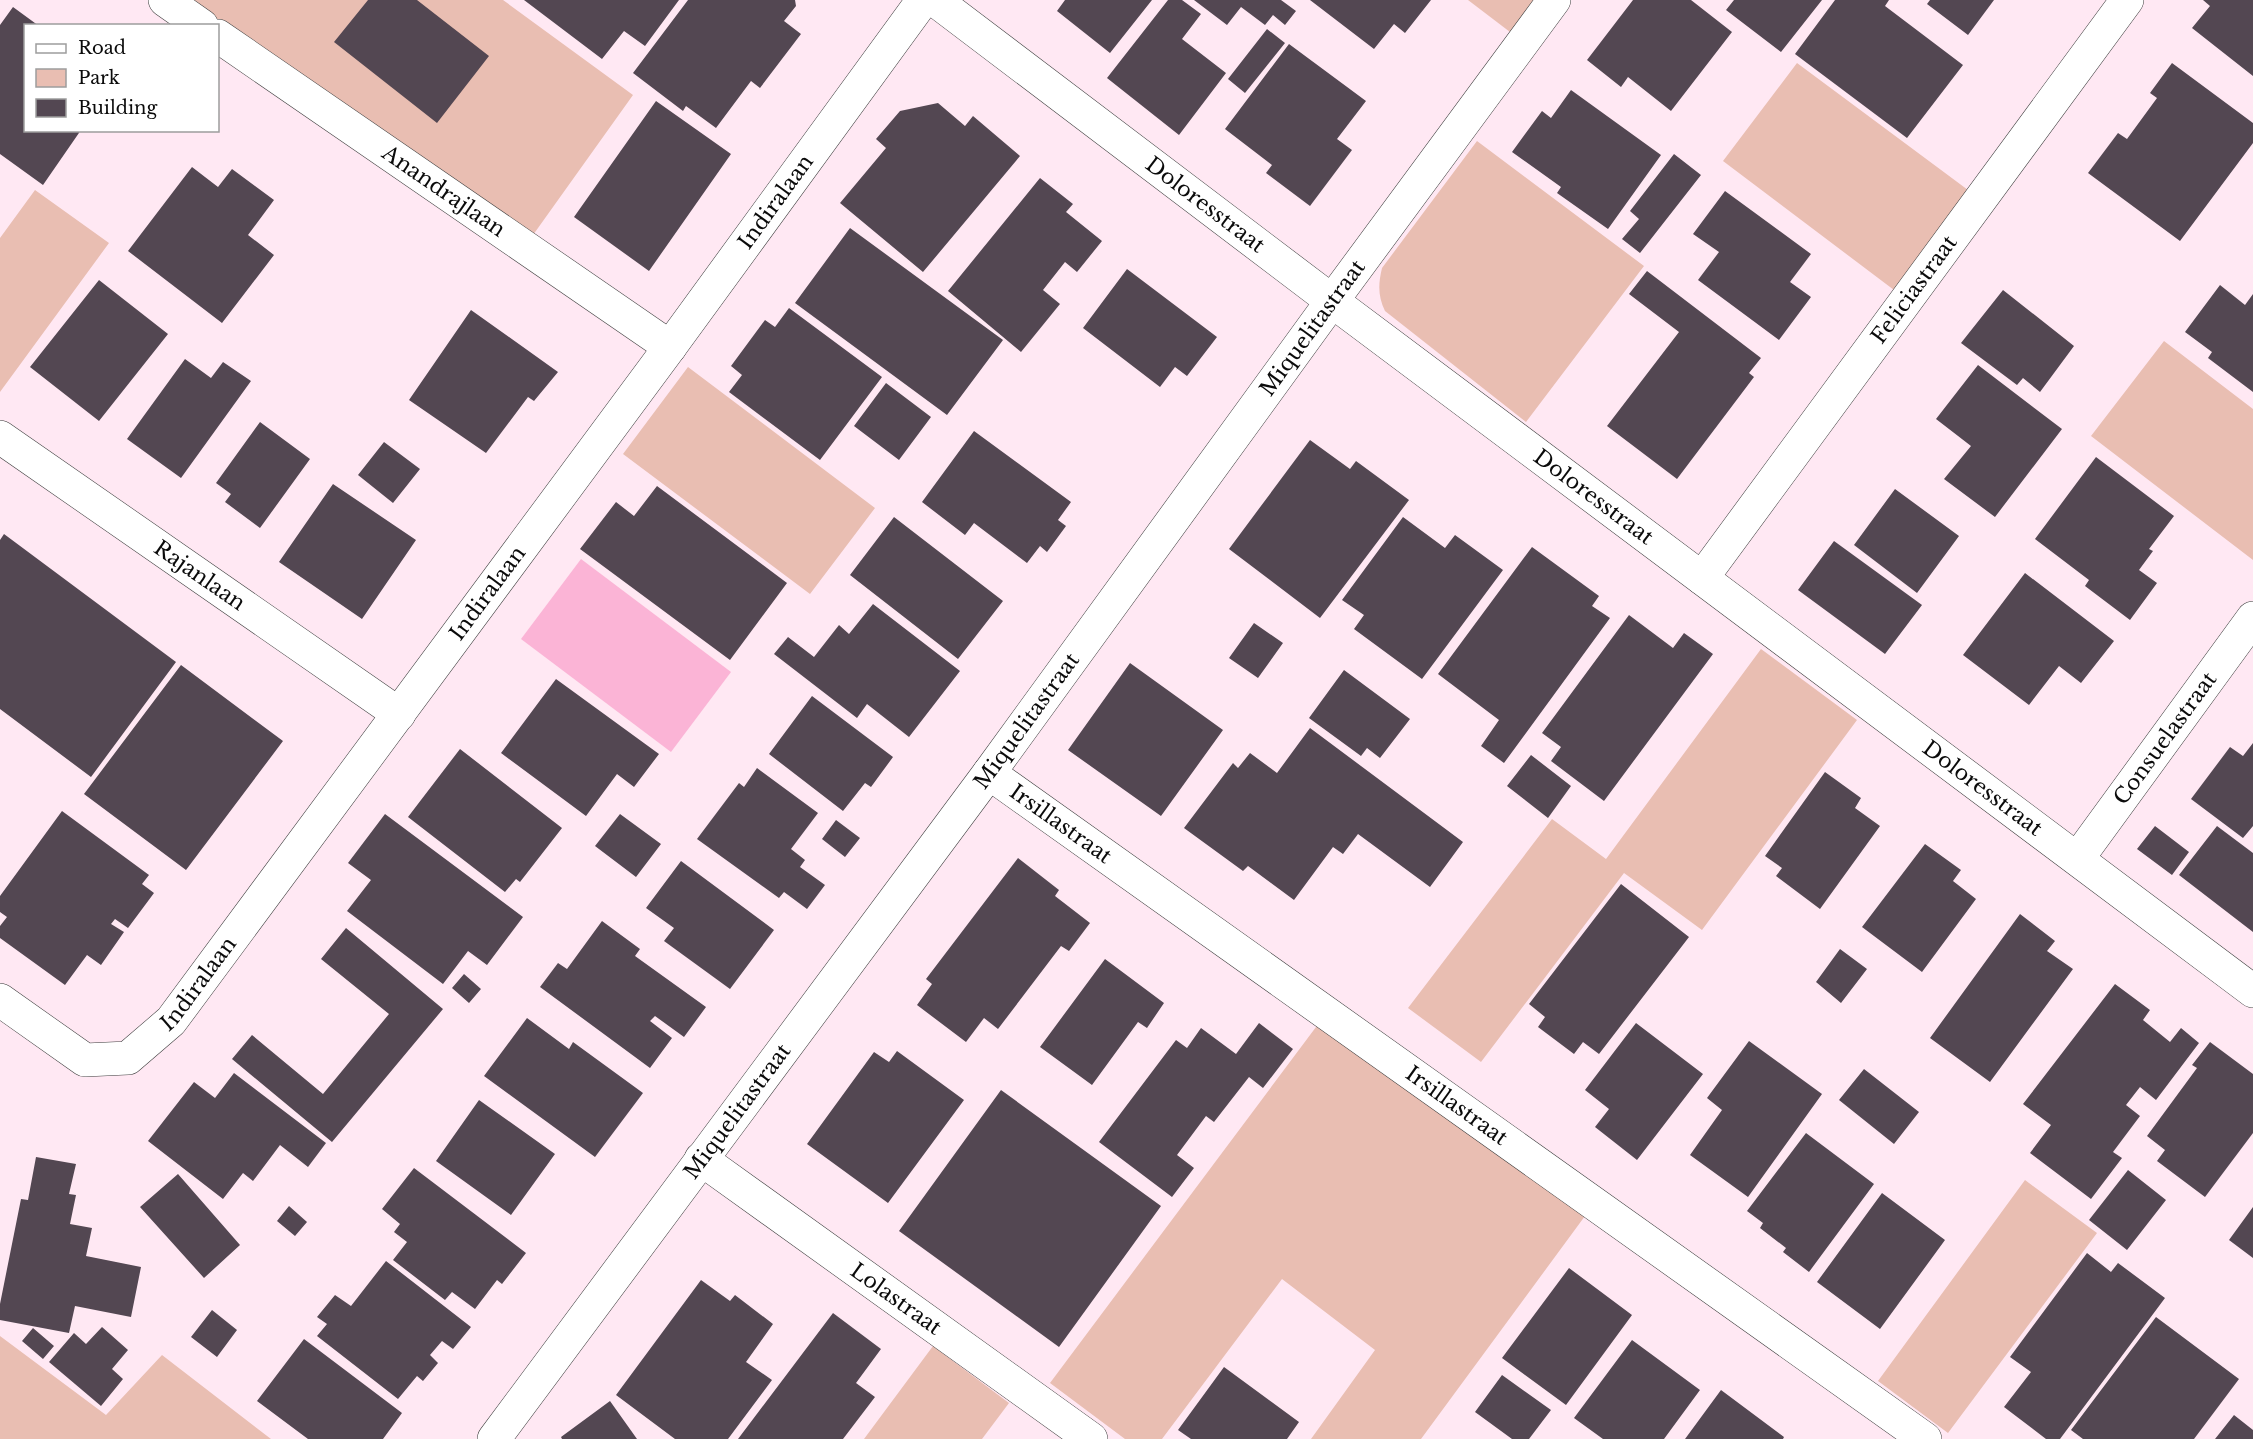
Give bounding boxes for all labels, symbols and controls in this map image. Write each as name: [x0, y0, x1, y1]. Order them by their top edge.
legend: [24, 24, 219, 132]
text: Road: [78, 37, 126, 59]
text: Park: [78, 67, 120, 89]
text: Building: [78, 97, 157, 119]
street label: Anandrajlaan: [376, 139, 510, 243]
street label: Indiralaan: [733, 149, 819, 254]
street label: Doloresstraat: [1140, 151, 1270, 258]
street label: Feliciastraat: [1866, 230, 1963, 349]
street label: Miquelitastraat: [1254, 255, 1371, 401]
street label: Doloresstraat: [1529, 444, 1659, 550]
street label: Rajanlaan: [149, 535, 250, 616]
street label: Indiralaan: [444, 541, 531, 646]
street label: Miquelitastraat: [968, 648, 1085, 794]
street label: Consuelastraat: [2108, 667, 2222, 810]
street label: Doloresstraat: [1917, 735, 2048, 842]
street label: Irsillastraat: [1004, 779, 1117, 869]
street label: Indiralaan: [156, 932, 242, 1037]
street label: Miquelitastraat: [679, 1039, 796, 1184]
street label: Irsillastraat: [1400, 1061, 1513, 1151]
street label: Lolastraat: [845, 1257, 947, 1341]

